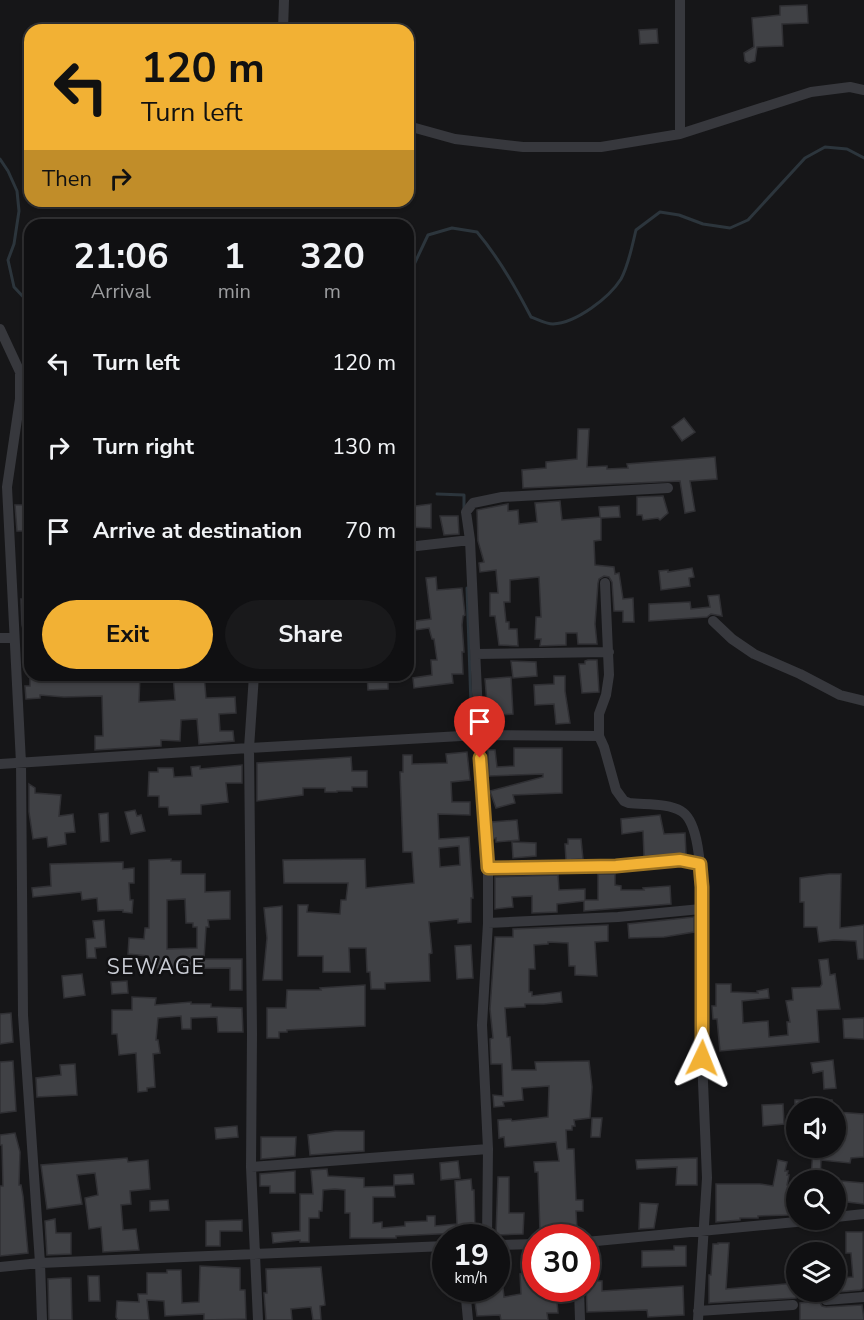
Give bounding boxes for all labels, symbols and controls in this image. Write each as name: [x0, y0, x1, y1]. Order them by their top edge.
text: 120 m: [141, 40, 265, 97]
icon: left: [42, 48, 120, 126]
text: Turn left: [141, 94, 242, 131]
icon: right: [104, 162, 137, 195]
text: Then: [42, 164, 92, 194]
text: 21:06: [73, 232, 169, 281]
text: 1: [223, 232, 245, 281]
text: 320: [300, 232, 365, 281]
text: Arrival: [91, 278, 151, 305]
text: min: [218, 278, 251, 305]
text: m: [324, 278, 341, 305]
icon: left: [42, 347, 75, 380]
text: Turn left: [93, 348, 180, 378]
text: 120 m: [332, 348, 396, 378]
icon: right: [42, 431, 75, 464]
text: Turn right: [93, 432, 194, 462]
text: 130 m: [332, 432, 396, 462]
icon: arrive: [42, 515, 75, 548]
text: Arrive at destination: [93, 516, 302, 546]
text: 70 m: [345, 516, 396, 546]
button: Exit: [42, 600, 213, 669]
button: Share: [225, 600, 396, 669]
pin: [454, 696, 505, 758]
icon: arrive: [463, 705, 496, 738]
district label: SEWAGE: [107, 953, 205, 981]
position arrow: [670, 1026, 734, 1090]
map controls: [786, 1098, 846, 1302]
button: sound: [786, 1098, 846, 1158]
button: search: [786, 1170, 846, 1230]
speed limit sign: 30: [522, 1224, 600, 1302]
text: 19: [453, 1235, 489, 1276]
button: layers: [786, 1242, 846, 1302]
text: km/h: [454, 1268, 488, 1288]

